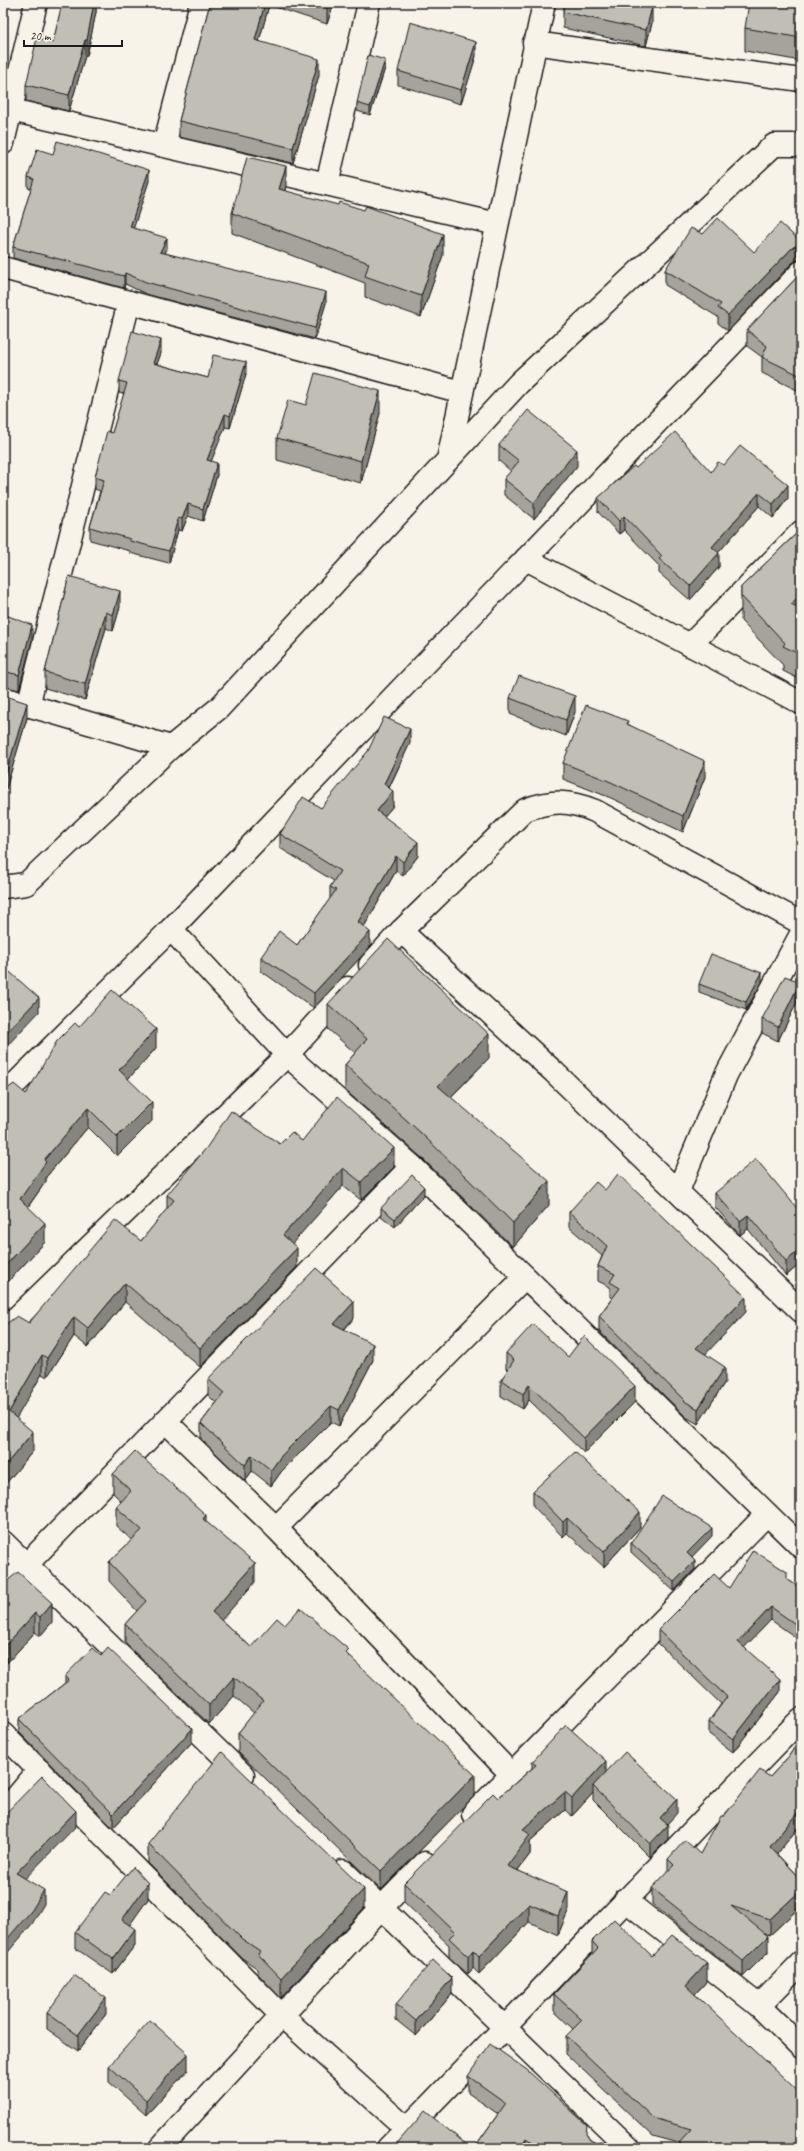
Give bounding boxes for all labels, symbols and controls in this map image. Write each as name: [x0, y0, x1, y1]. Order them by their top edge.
scale bar: [24, 22, 122, 48]
text: 20 m: [30, 28, 52, 44]

